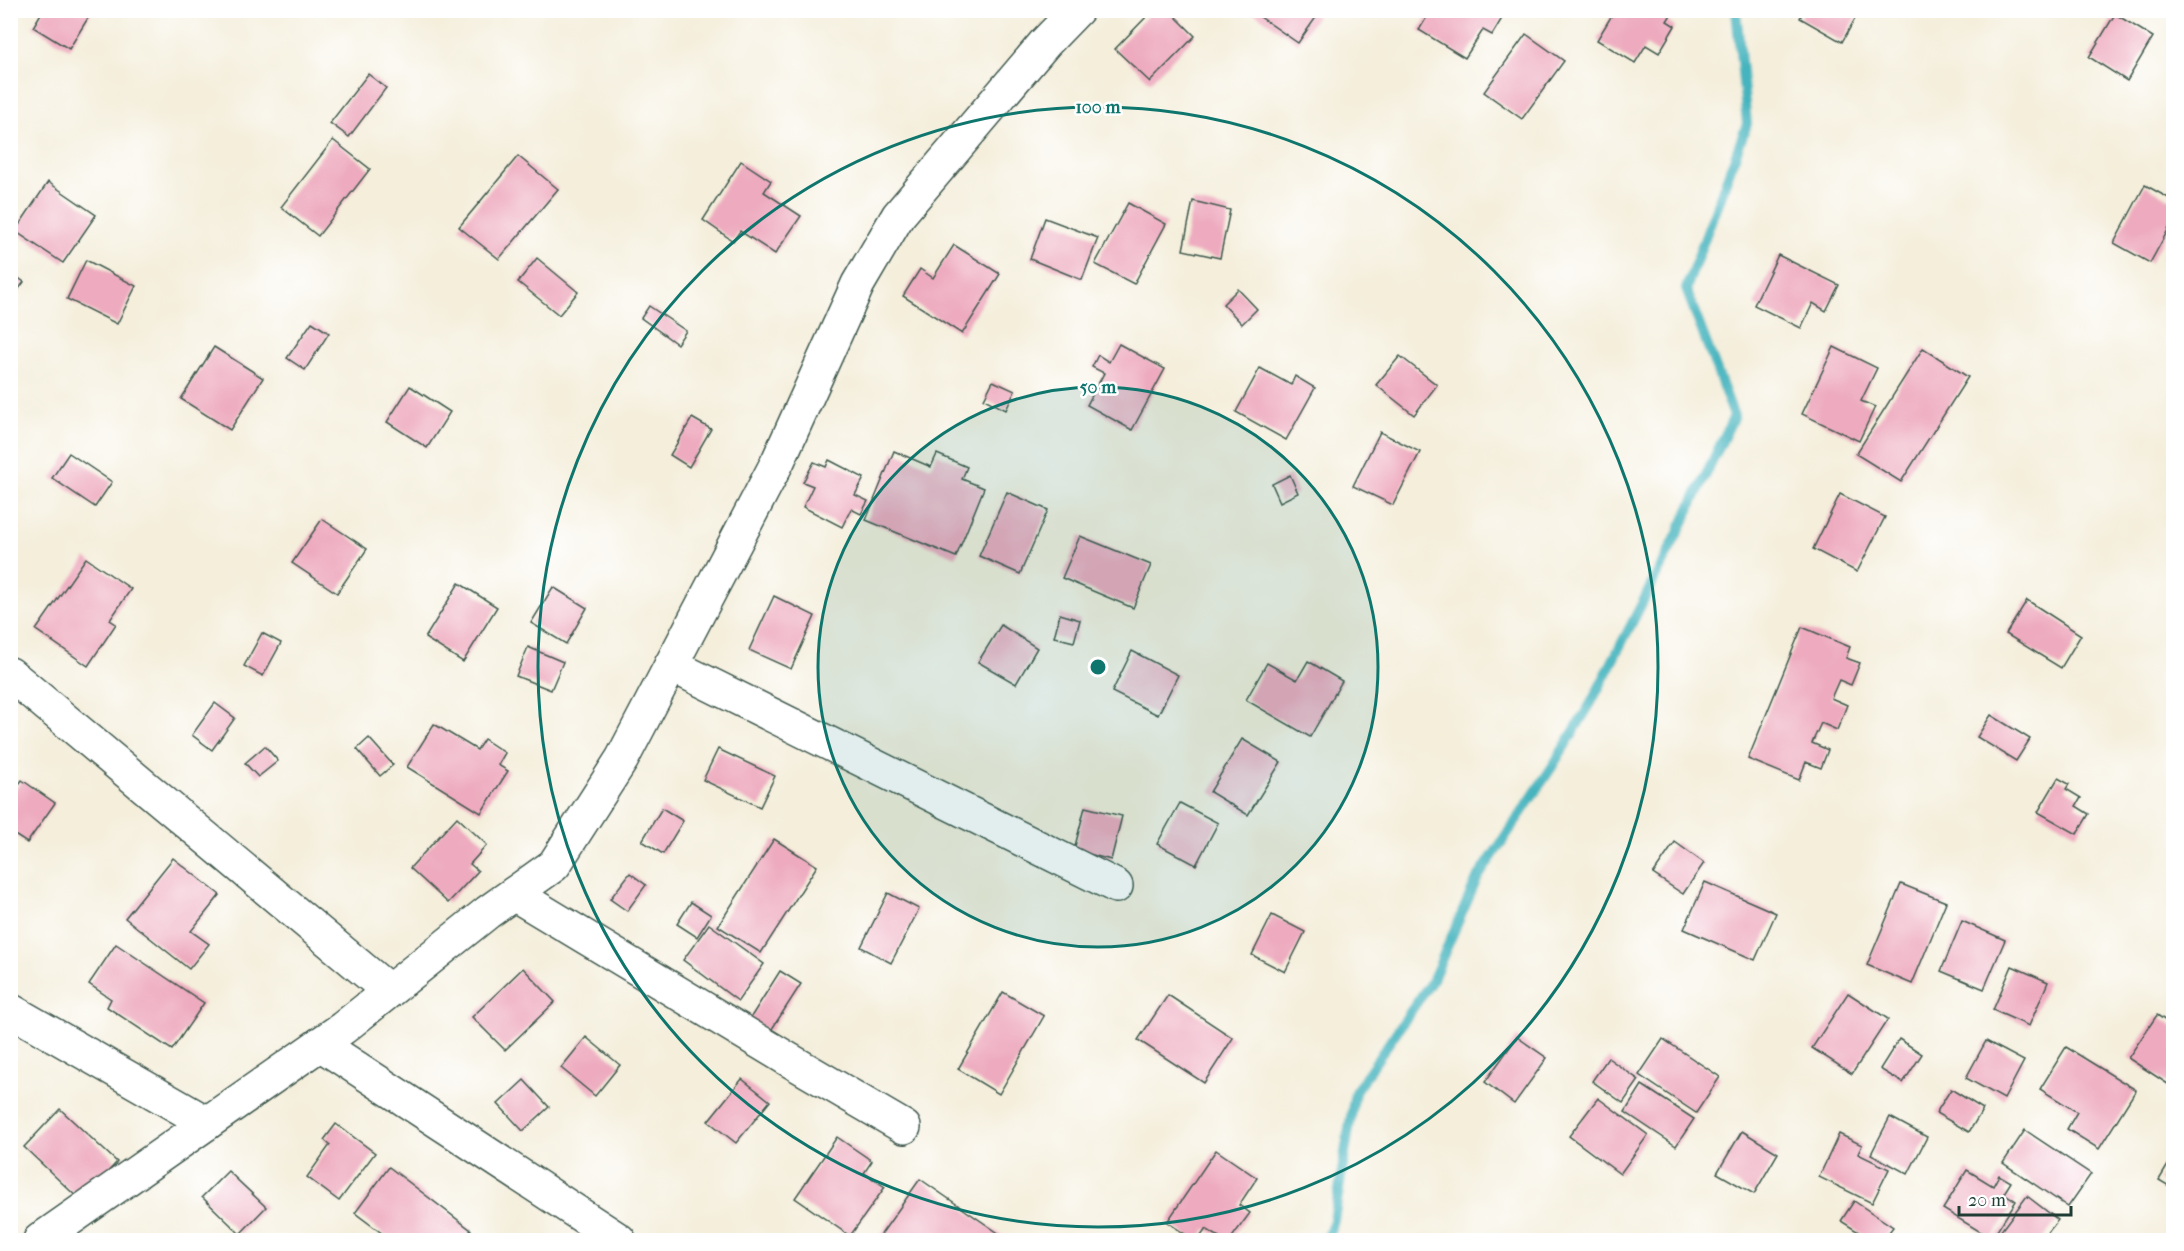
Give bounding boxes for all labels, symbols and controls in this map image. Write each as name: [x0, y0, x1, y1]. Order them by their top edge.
text: 100 m: [1075, 97, 1122, 118]
text: 50 m: [1080, 377, 1117, 398]
centre of rings: [1088, 657, 1108, 677]
scale bar: [1959, 1179, 2072, 1217]
text: 20 m: [1968, 1190, 2006, 1211]

